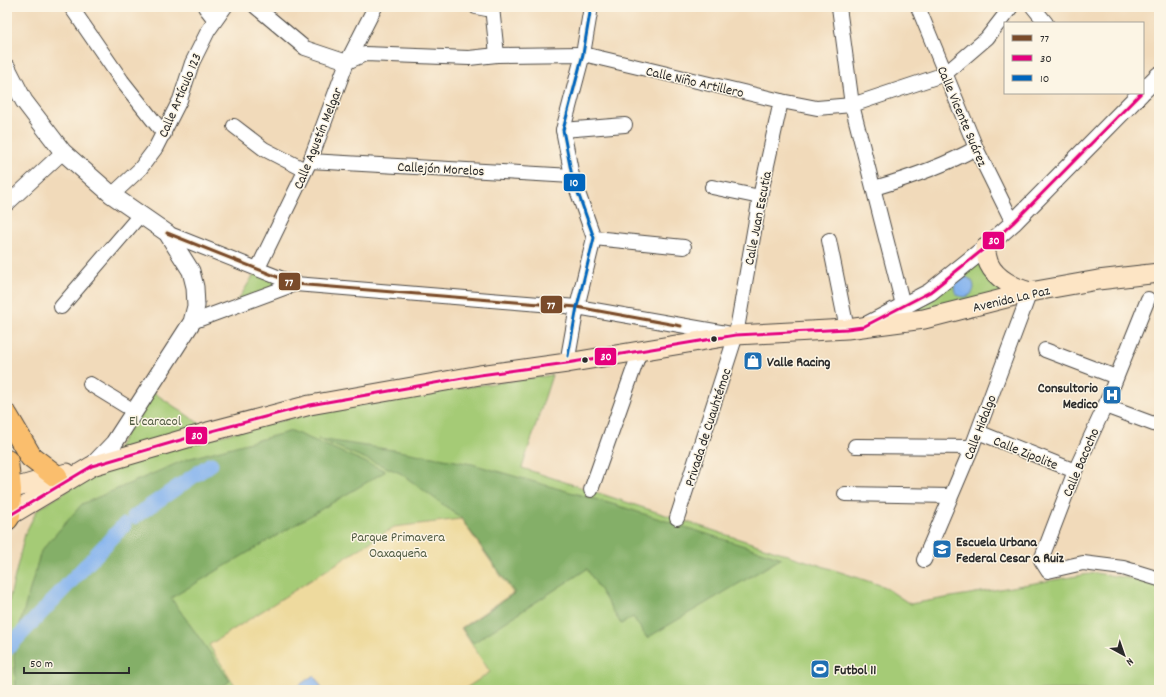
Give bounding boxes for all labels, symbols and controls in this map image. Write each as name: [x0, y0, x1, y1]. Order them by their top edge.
legend: [1004, 22, 1144, 94]
text: 77: [1040, 31, 1050, 48]
street label: Calle Artículo 123: [154, 50, 208, 141]
text: 30: [1040, 51, 1052, 68]
street label: Calle Niño Artillero: [644, 62, 745, 104]
street label: Calle Vicente Suárez: [931, 63, 992, 171]
text: 10: [1040, 71, 1049, 88]
street label: Calle Agustín Melgar: [289, 84, 349, 193]
street label: Callejón Morelos: [397, 158, 485, 182]
street label: Calle Juan Escutia: [740, 169, 778, 267]
line badge: 10: [563, 173, 586, 192]
text: 10: [570, 176, 578, 192]
line badge: 30: [982, 231, 1005, 250]
text: 30: [989, 234, 999, 250]
line badge: 77: [278, 272, 301, 291]
text: 77: [285, 276, 294, 292]
street label: Avenida La Paz: [971, 281, 1053, 319]
line badge: 77: [540, 295, 563, 314]
text: 77: [547, 299, 556, 315]
unlabelled marker: [709, 334, 719, 344]
line badge: 30: [594, 347, 617, 366]
text: 30: [601, 350, 611, 366]
shop icon: Valle Racing: [742, 350, 764, 372]
place label: Valle Racing: [767, 353, 831, 373]
unlabelled marker: [580, 355, 590, 365]
street label: Privada de Cuauhtémoc: [680, 365, 738, 489]
place label: Consultorio Medico: [1038, 379, 1098, 415]
hospital icon: Consultorio Medico: [1101, 384, 1123, 406]
street label: Calle Hidalgo: [959, 392, 1002, 463]
park label: El caracol: [129, 412, 182, 432]
street label: Calle Bacocho: [1058, 425, 1105, 500]
line badge: 30: [185, 426, 208, 445]
text: 30: [192, 429, 202, 445]
street label: Calle Zipolite: [990, 432, 1061, 476]
park label: Parque Primavera Oaxaqueña: [351, 528, 445, 564]
place label: Escuela Urbana Federal Cesar a Ruiz: [956, 533, 1065, 569]
school or university icon: Escuela Urbana Federal Cesar a Ruiz: [931, 538, 953, 560]
north arrow: [1104, 635, 1144, 675]
scale bar: [24, 649, 129, 675]
text: N: [1121, 653, 1136, 669]
text: 50 m: [30, 656, 53, 673]
sports icon: Futbol 11: [809, 658, 831, 680]
place label: Futbol 11: [834, 661, 876, 681]

